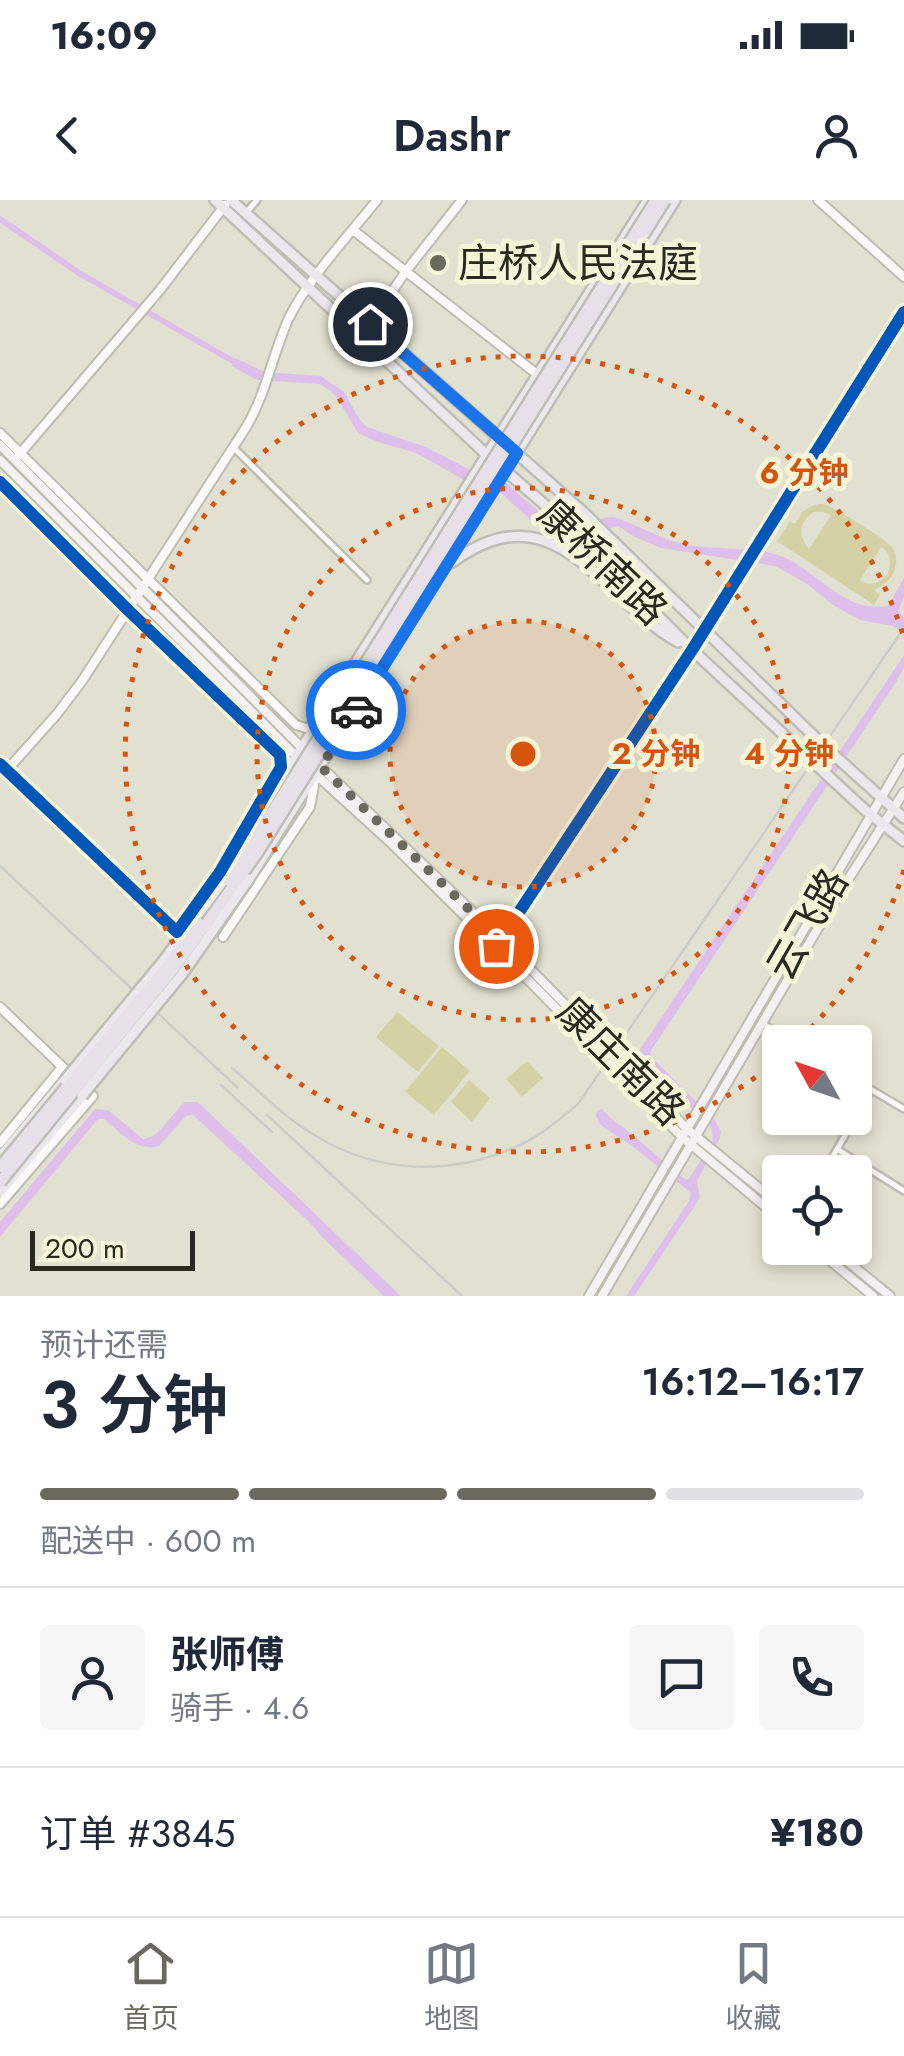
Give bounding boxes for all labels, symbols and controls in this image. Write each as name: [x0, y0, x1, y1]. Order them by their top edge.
text: 16:09: [50, 8, 158, 63]
text: Dashr: [393, 103, 511, 168]
icon: back: [40, 108, 95, 163]
icon: person: [809, 108, 864, 163]
place label: 庄桥人民法庭: [458, 234, 698, 292]
marker: 庄桥人民法庭: [427, 252, 449, 274]
pin: [328, 282, 413, 367]
icon: home: [343, 297, 398, 352]
text: 6 分钟: [759, 451, 849, 494]
street label: 康桥南路: [525, 486, 681, 638]
courier: [306, 660, 406, 760]
icon: car: [329, 683, 384, 738]
text: 2 分钟: [612, 732, 700, 775]
text: 4 分钟: [744, 732, 834, 775]
centre of rings: [505, 736, 541, 772]
street label: 云飞路: [752, 858, 862, 990]
pin: [454, 904, 539, 989]
icon: bag: [469, 919, 524, 974]
street label: 康庄南路: [544, 984, 698, 1138]
north arrow: [762, 1025, 872, 1135]
map controls: [762, 1025, 872, 1265]
button: locate: [762, 1155, 872, 1265]
scale bar: [30, 1226, 195, 1270]
text: 200 m: [45, 1228, 125, 1269]
text: 预计还需: [40, 1322, 168, 1368]
text: 16:12–16:17: [642, 1354, 864, 1409]
text: 3 分钟: [40, 1358, 228, 1452]
text: 配送中 · 600 m: [40, 1518, 256, 1564]
button: person: [40, 1625, 145, 1730]
button: chat: [629, 1625, 734, 1730]
button: phone: [759, 1625, 864, 1730]
text: 张师傅: [170, 1627, 284, 1682]
text: 骑手 · 4.6: [170, 1685, 310, 1731]
text: ¥180: [770, 1805, 864, 1860]
text: 订单 #3845: [40, 1806, 235, 1861]
tab: 首页: [123, 1936, 179, 2039]
tab: 地图: [424, 1936, 480, 2039]
tab: 收藏: [725, 1936, 781, 2039]

